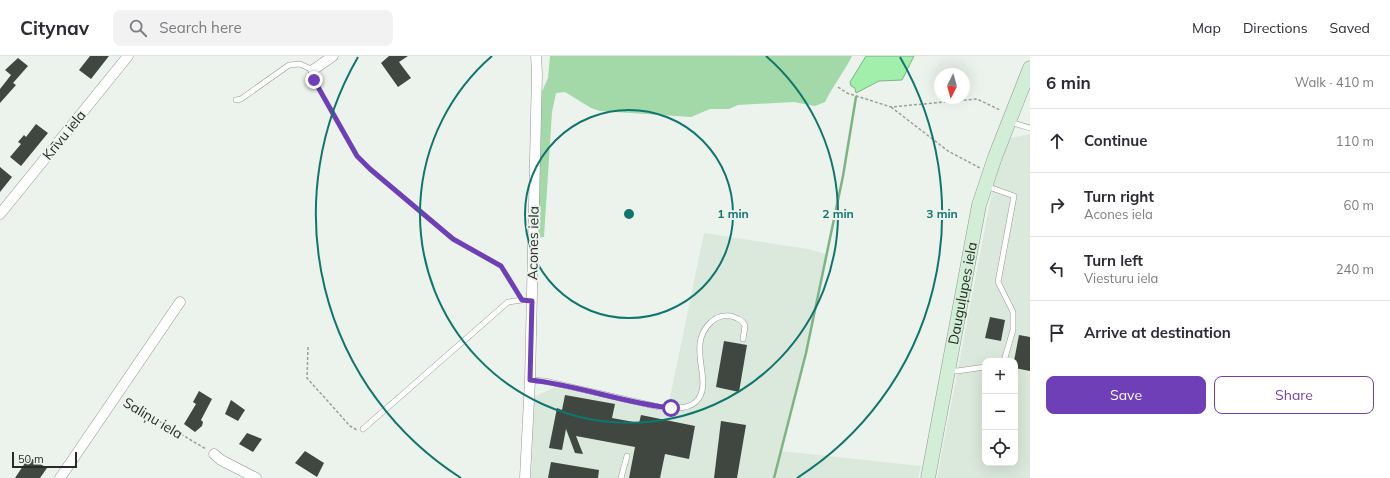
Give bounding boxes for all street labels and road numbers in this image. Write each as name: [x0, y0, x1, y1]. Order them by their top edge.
street label: Krīvu iela: [38, 106, 90, 164]
street label: Acones iela: [523, 206, 543, 280]
street label: Dauguļupes iela: [944, 240, 981, 346]
street label: Saliņu iela: [120, 393, 186, 443]

